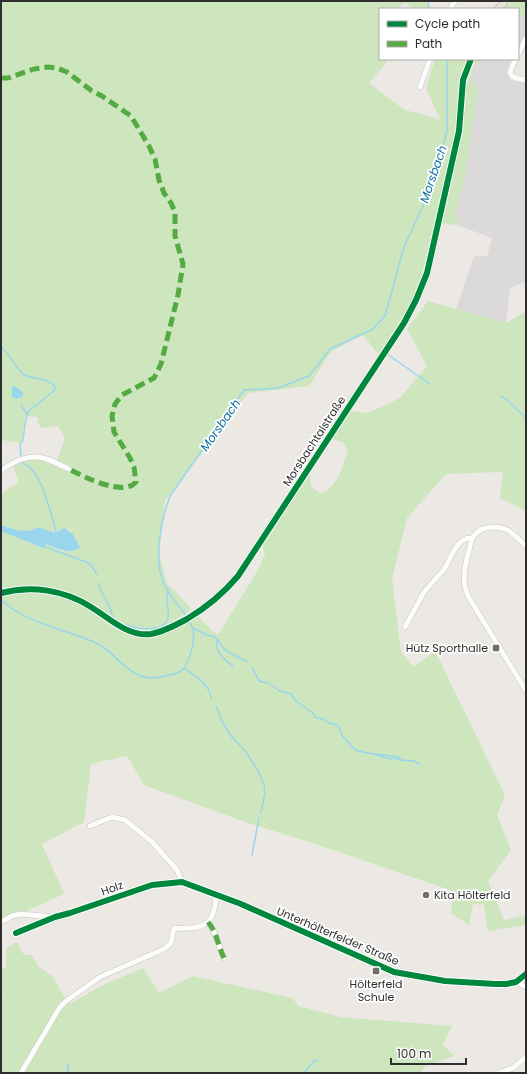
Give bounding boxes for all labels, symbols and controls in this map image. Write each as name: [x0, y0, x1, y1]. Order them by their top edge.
legend: [379, 8, 519, 60]
text: Cycle path: [415, 15, 480, 32]
text: Path: [415, 35, 442, 52]
water label: Morsbach: [415, 143, 451, 205]
street label: Morsbachtalstraße: [279, 393, 349, 489]
water label: Morsbach: [196, 396, 244, 454]
place label: Hütz Sporthalle: [406, 640, 488, 656]
marker: Hütz Sporthalle: [491, 643, 501, 653]
street label: Holz: [99, 877, 125, 899]
place label: Kita Hölterfeld: [434, 887, 511, 903]
marker: Kita Hölterfeld: [421, 890, 431, 900]
street label: Unterhölterfelder Straße: [274, 903, 402, 969]
marker: Hölterfeld Schule: [371, 966, 381, 976]
place label: Hölterfeld Schule: [350, 976, 402, 1005]
scale bar: [391, 1040, 466, 1066]
text: 100 m: [397, 1045, 431, 1062]

